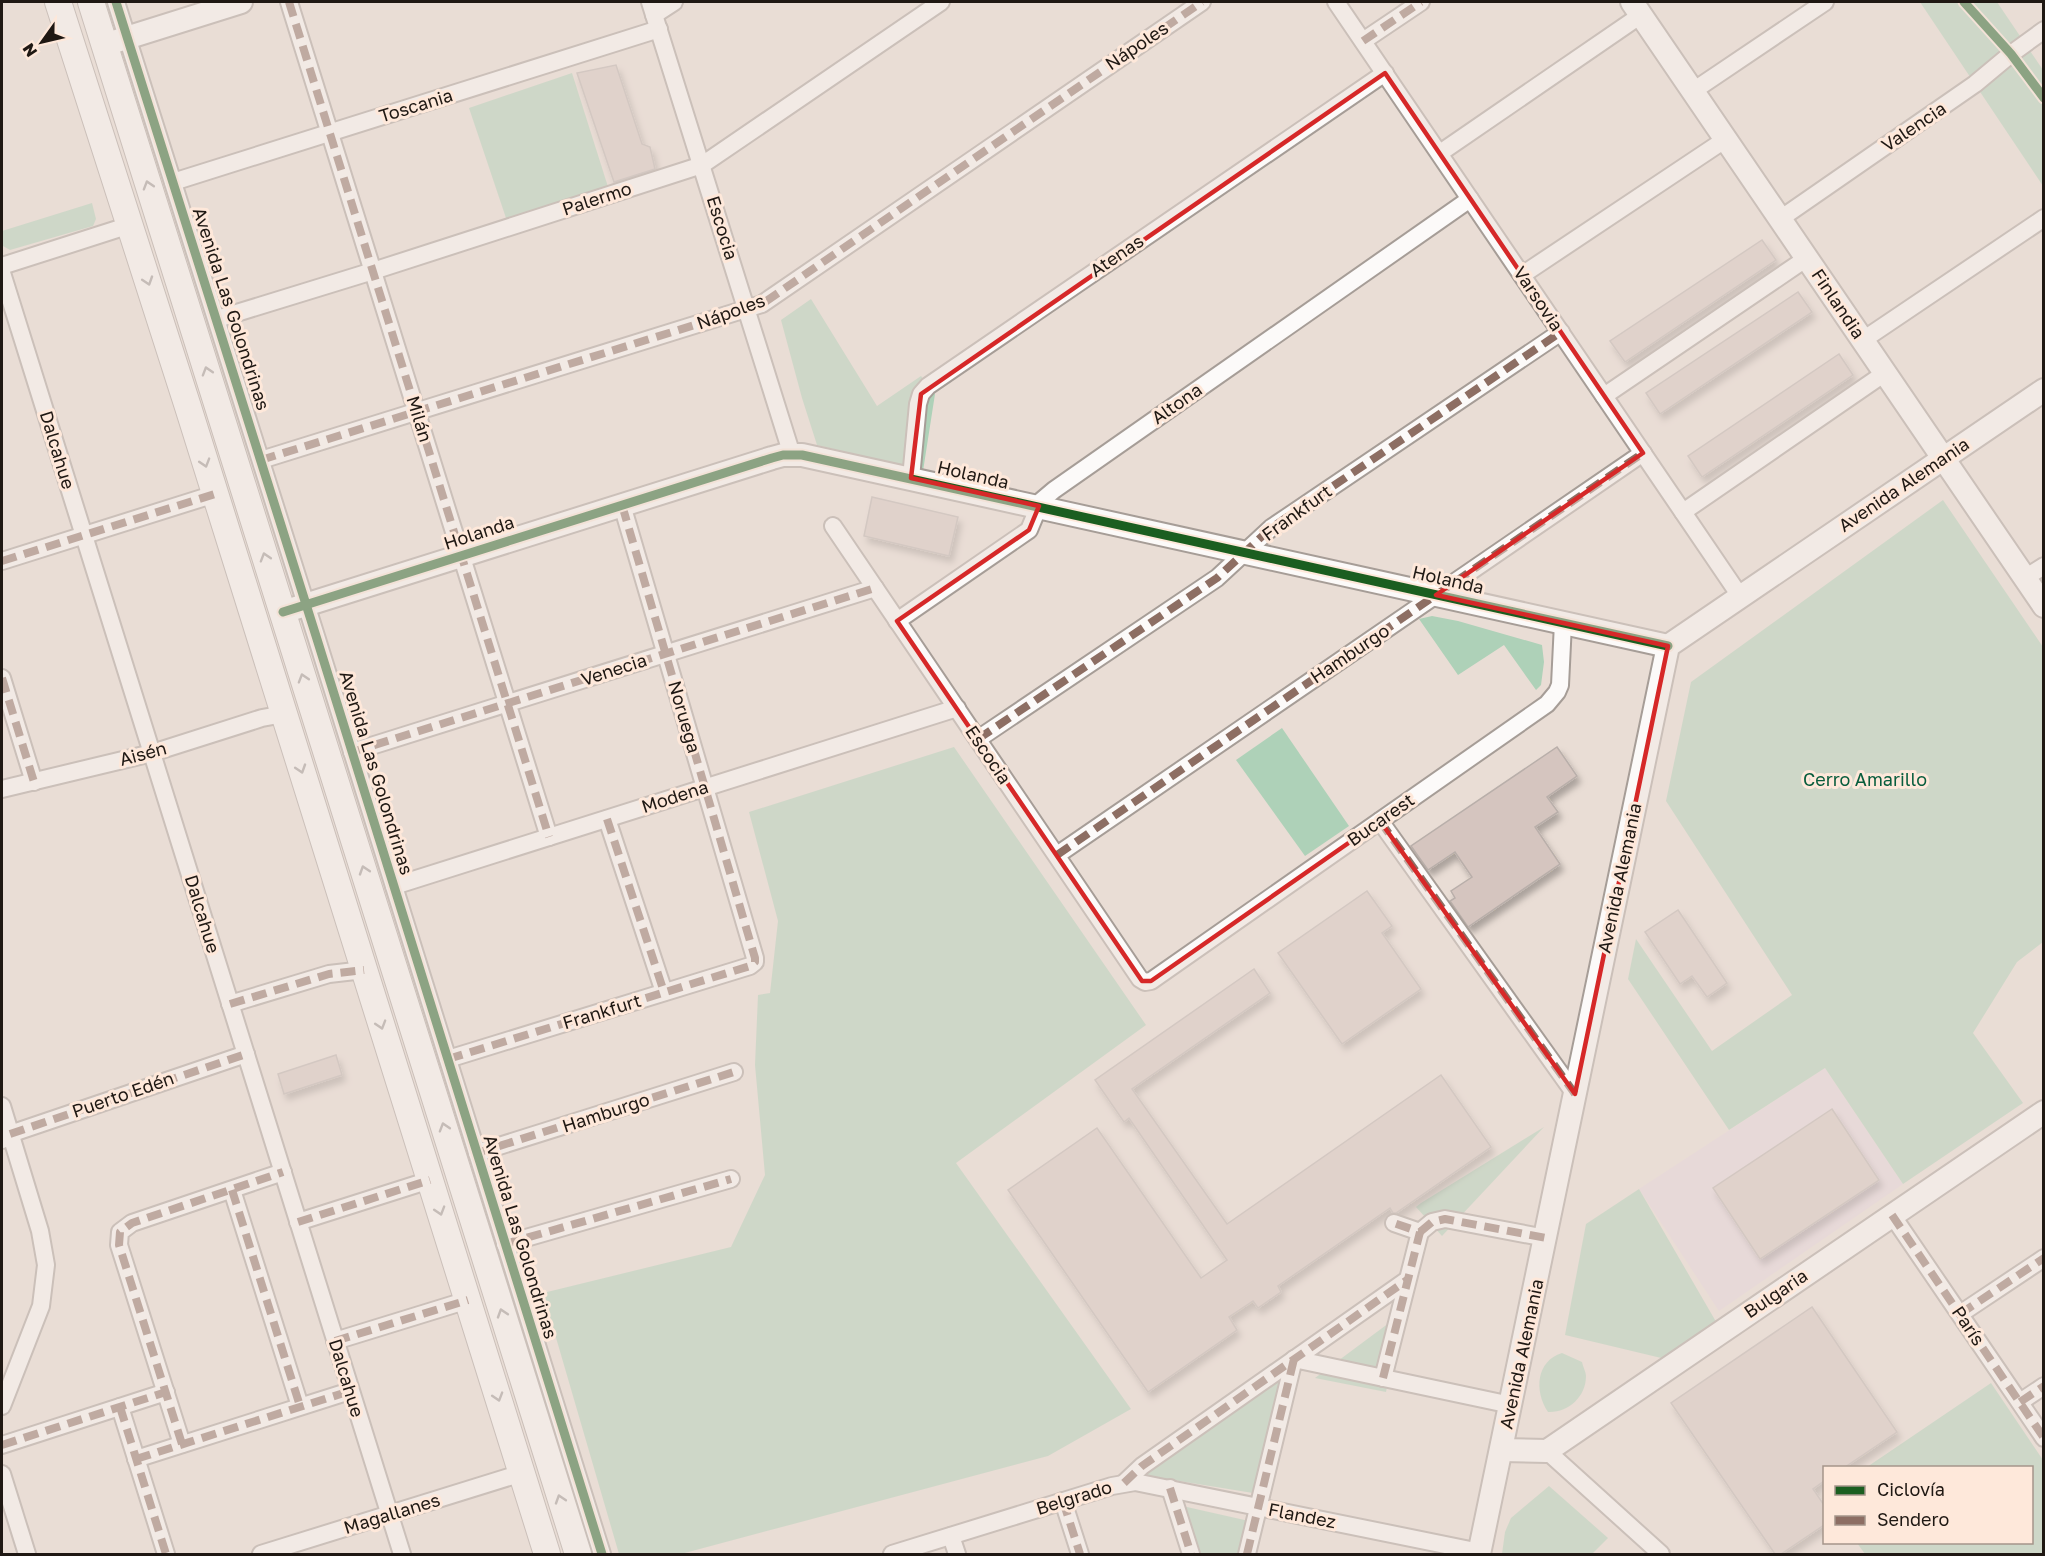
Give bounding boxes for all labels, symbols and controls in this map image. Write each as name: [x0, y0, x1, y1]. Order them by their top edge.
north arrow: [12, 12, 72, 72]
street label: Nápoles: [1101, 16, 1172, 74]
text: N: [18, 40, 41, 61]
street label: Toscania: [376, 83, 455, 127]
street label: Valencia: [1877, 97, 1950, 156]
street label: Palermo: [559, 177, 634, 220]
one-way arrow: [143, 180, 155, 191]
street label: Escocia: [703, 193, 743, 262]
street label: Avenida Las Golondrinas: [189, 204, 275, 413]
street label: Atenas: [1086, 229, 1147, 281]
street label: Varsovia: [1509, 262, 1568, 335]
street label: Finlandia: [1807, 264, 1870, 343]
one-way arrow: [140, 275, 153, 286]
street label: Nápoles: [693, 289, 768, 334]
one-way arrow: [201, 366, 214, 377]
street label: Altona: [1147, 378, 1206, 428]
street label: Milán: [403, 393, 437, 445]
street label: Dalcahue: [36, 408, 80, 492]
street label: Avenida Alemania: [1834, 432, 1973, 536]
street label: Holanda: [935, 455, 1011, 493]
one-way arrow: [198, 457, 210, 468]
street label: Frankfurt: [1257, 479, 1336, 545]
street label: Holanda: [441, 510, 517, 554]
one-way arrow: [260, 552, 272, 563]
street label: Holanda: [1410, 560, 1486, 598]
street label: Hamburgo: [1306, 619, 1393, 688]
street label: Venecia: [578, 648, 649, 690]
street label: Avenida Las Golondrinas: [335, 668, 418, 877]
one-way arrow: [298, 673, 310, 684]
street label: Noruega: [664, 678, 706, 755]
street label: Escocia: [961, 721, 1016, 788]
street label: Aisén: [117, 736, 169, 770]
one-way arrow: [294, 763, 307, 774]
park label: Cerro Amarillo: [1803, 768, 1927, 790]
street label: Modena: [638, 775, 711, 817]
street label: Bucarest: [1343, 788, 1418, 850]
street label: Avenida Alemania: [1592, 801, 1646, 955]
one-way arrow: [358, 865, 371, 876]
street label: Dalcahue: [181, 872, 225, 956]
street label: Frankfurt: [560, 989, 644, 1033]
one-way arrow: [374, 1019, 387, 1030]
street label: Puerto Edén: [69, 1066, 177, 1122]
street label: Hamburgo: [559, 1088, 652, 1136]
one-way arrow: [438, 1122, 451, 1133]
street label: Avenida Las Golondrinas: [479, 1132, 562, 1341]
one-way arrow: [433, 1205, 445, 1216]
street label: Bulgaria: [1740, 1264, 1811, 1322]
street label: Avenida Alemania: [1494, 1277, 1548, 1431]
street label: París: [1948, 1301, 1990, 1349]
one-way arrow: [496, 1308, 509, 1319]
street label: Dalcahue: [325, 1336, 369, 1420]
one-way arrow: [491, 1392, 503, 1402]
legend: [1823, 1466, 2033, 1544]
street label: Belgrado: [1033, 1475, 1114, 1519]
text: Ciclovía: [1877, 1478, 1945, 1500]
street label: Magallanes: [341, 1488, 443, 1538]
one-way arrow: [555, 1494, 568, 1505]
street label: Flandez: [1267, 1498, 1338, 1532]
text: Sendero: [1877, 1508, 1949, 1530]

